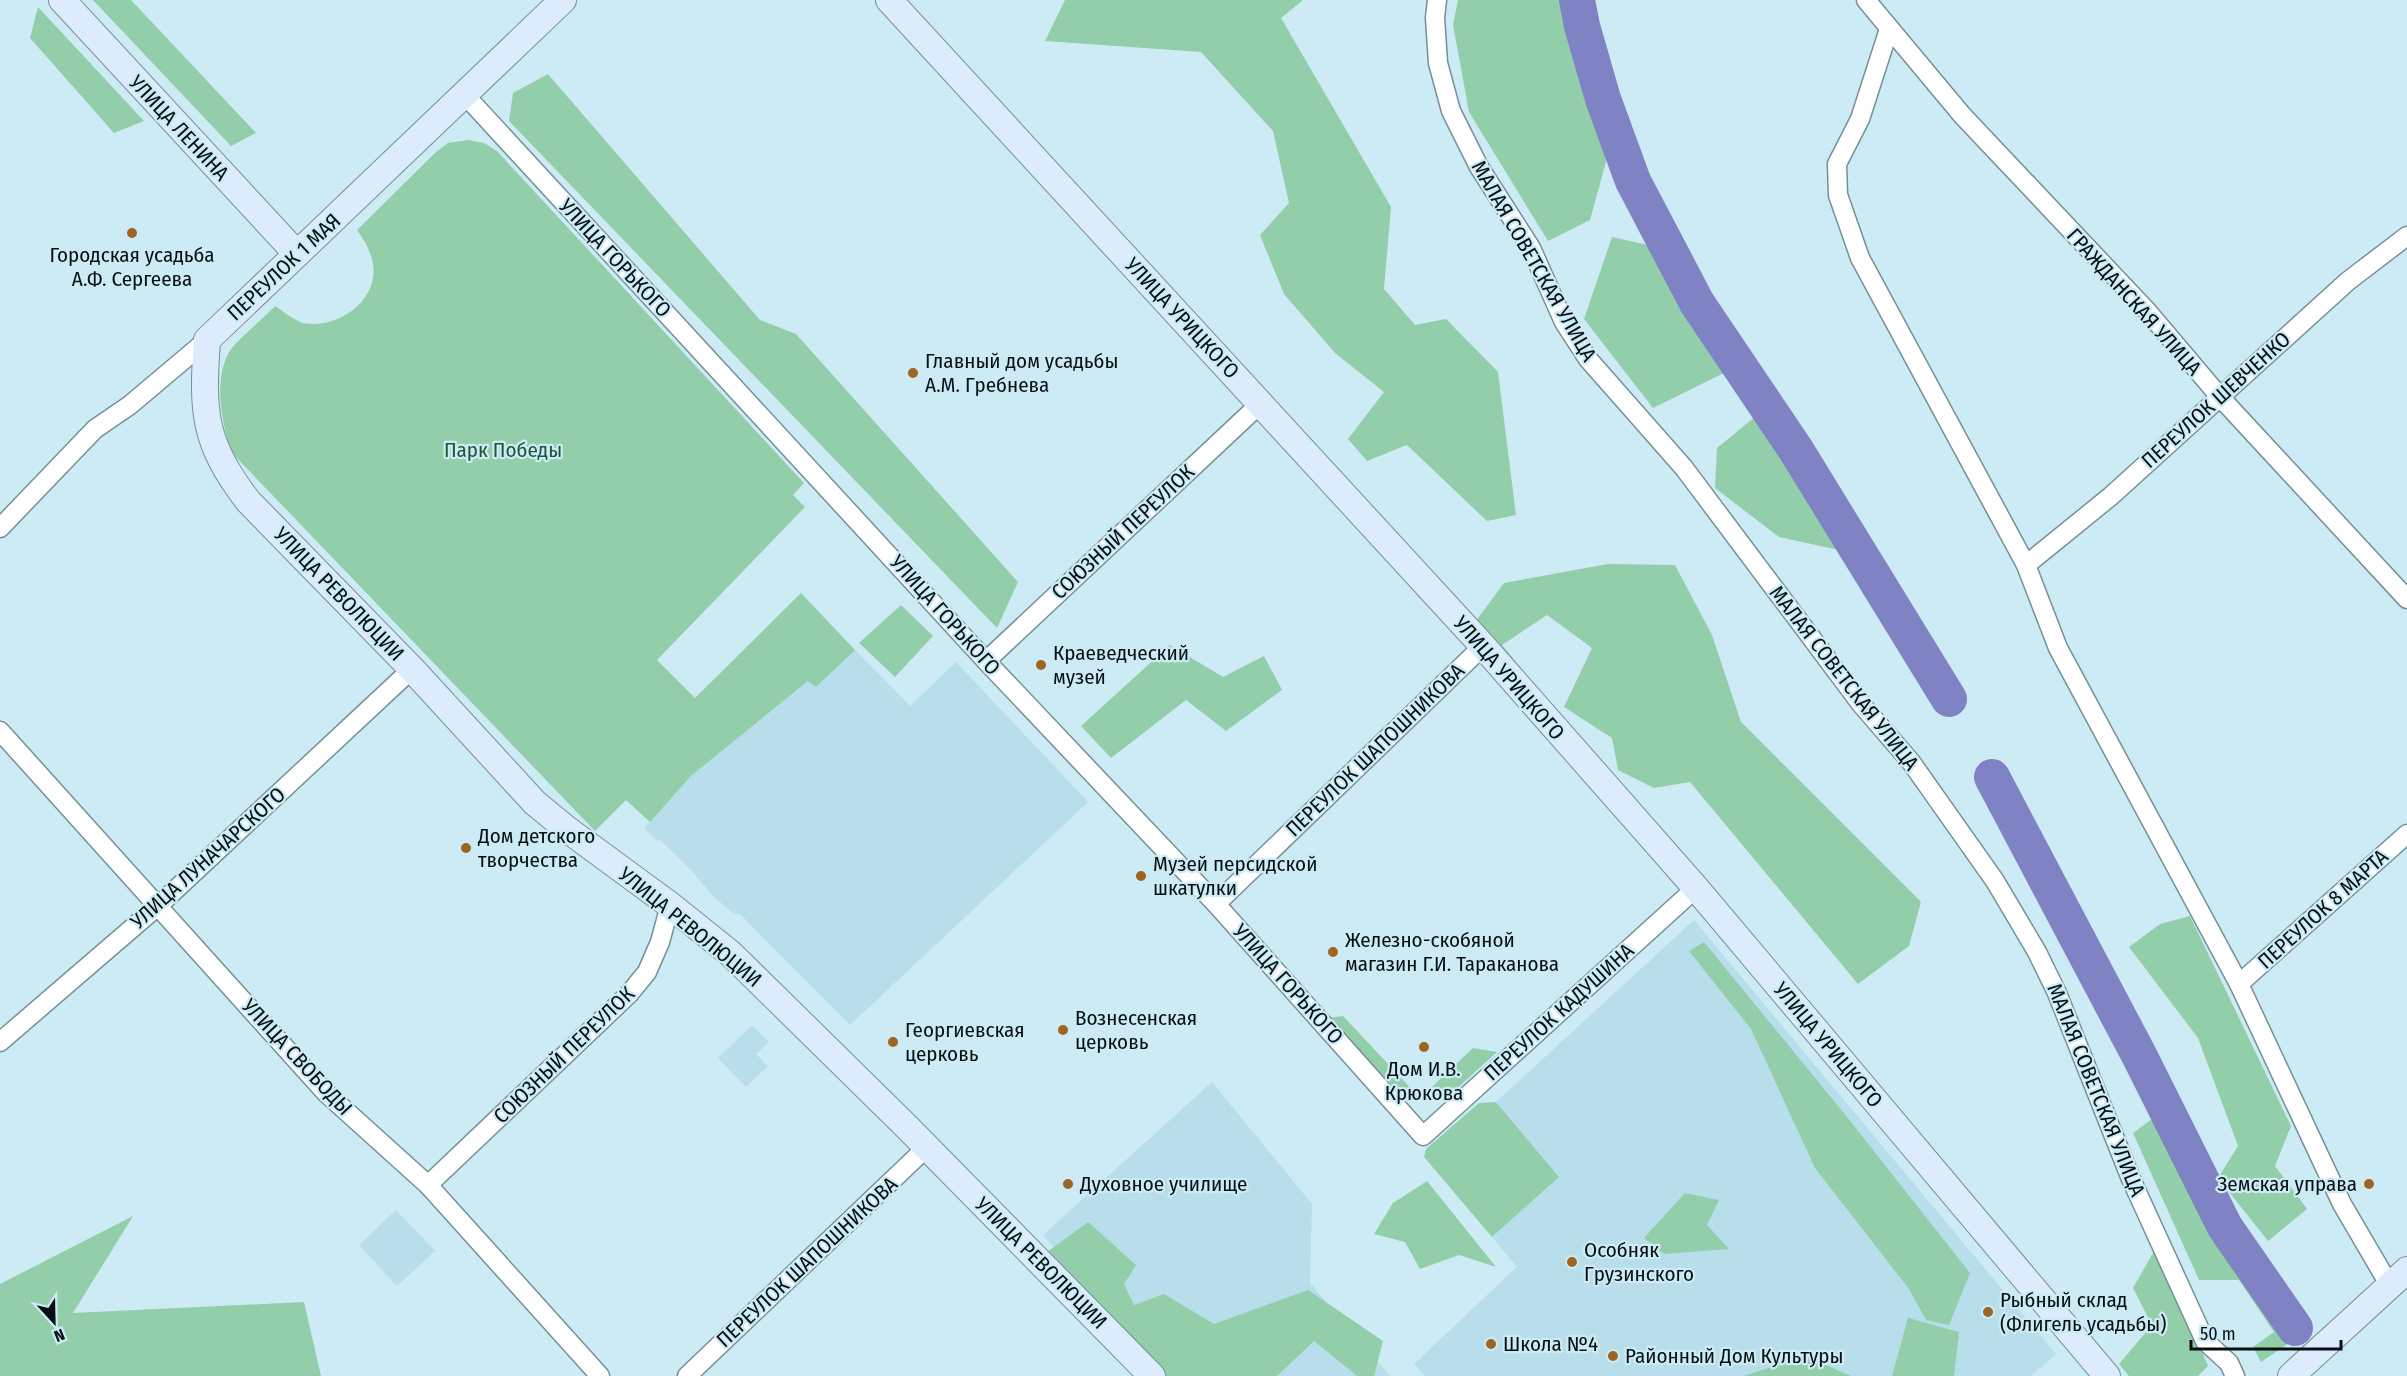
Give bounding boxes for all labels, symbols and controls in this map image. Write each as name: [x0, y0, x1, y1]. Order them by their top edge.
street label: УЛИЦА ЛЕНИНА: [123, 69, 235, 186]
street label: МАЛАЯ СОВЕТСКАЯ УЛИЦА: [1466, 156, 1602, 366]
street label: УЛИЦА ГОРЬКОГО: [553, 193, 677, 323]
street label: ПЕРЕУЛОК 1 МАЯ: [222, 208, 346, 326]
street label: ГРАЖДАНСКАЯ УЛИЦА: [2061, 223, 2207, 381]
marker: Городская усадьба А.Ф. Сергеева: [125, 226, 139, 240]
place label: Городская усадьба А.Ф. Сергеева: [50, 242, 214, 292]
street label: УЛИЦА УРИЦКОГО: [1119, 251, 1245, 384]
street label: ПЕРЕУЛОК ШЕВЧЕНКО: [2136, 326, 2296, 474]
place label: Главный дом усадьбы А.М. Гребнева: [925, 348, 1118, 398]
marker: Главный дом усадьбы А.М. Гребнева: [906, 366, 920, 380]
park label: Парк Победы: [444, 437, 562, 463]
street label: СОЮЗНЫЙ ПЕРЕУЛОК: [1046, 459, 1200, 605]
street label: УЛИЦА РЕВОЛЮЦИИ: [268, 521, 410, 666]
street label: УЛИЦА ГОРЬКОГО: [884, 549, 1006, 680]
street label: МАЛАЯ СОВЕТСКАЯ УЛИЦА: [1764, 580, 1924, 776]
street label: УЛИЦА УРИЦКОГО: [1447, 610, 1570, 745]
place label: Краеведческий музей: [1053, 640, 1189, 690]
marker: Краеведческий музей: [1034, 658, 1048, 672]
street label: ПЕРЕУЛОК ШАПОШНИКОВА: [1280, 658, 1470, 842]
street label: УЛИЦА ЛУНАЧАРСКОГО: [124, 782, 291, 935]
place label: Дом детского творчества: [477, 823, 595, 873]
marker: Дом детского творчества: [459, 841, 473, 855]
street label: ПЕРЕУЛОК 8 МАРТА: [2252, 844, 2394, 974]
place label: Музей персидской шкатулки: [1153, 851, 1317, 901]
street label: УЛИЦА РЕВОЛЮЦИИ: [613, 861, 767, 993]
marker: Музей персидской шкатулки: [1134, 869, 1148, 883]
street label: УЛИЦА ГОРЬКОГО: [1227, 918, 1349, 1049]
place label: Железно-скобяной магазин Г.И. Тараканова: [1345, 927, 1559, 977]
street label: ПЕРЕУЛОК КАДУШИНА: [1479, 938, 1639, 1086]
marker: Железно-скобяной магазин Г.И. Тараканова: [1326, 945, 1340, 959]
street label: УЛИЦА УРИЦКОГО: [1767, 976, 1888, 1113]
street label: МАЛАЯ СОВЕТСКАЯ УЛИЦА: [2041, 980, 2151, 1200]
street label: СОЮЗНЫЙ ПЕРЕУЛОК: [488, 981, 640, 1129]
street label: УЛИЦА СВОБОДЫ: [236, 993, 358, 1121]
place label: Вознесенская церковь: [1075, 1005, 1197, 1055]
place label: Георгиевская церковь: [905, 1017, 1025, 1067]
marker: Вознесенская церковь: [1056, 1023, 1070, 1037]
marker: Георгиевская церковь: [886, 1035, 900, 1049]
marker: Дом И.В. Крюкова: [1417, 1040, 1431, 1054]
place label: Дом И.В. Крюкова: [1385, 1056, 1463, 1106]
street label: ПЕРЕУЛОК ШАПОШНИКОВА: [711, 1171, 903, 1353]
place label: Духовное училище: [1079, 1171, 1248, 1197]
place label: Земская управа: [2217, 1171, 2357, 1197]
marker: Духовное училище: [1061, 1177, 1075, 1191]
marker: Земская управа: [2362, 1177, 2376, 1191]
street label: УЛИЦА РЕВОЛЮЦИИ: [969, 1191, 1113, 1335]
place label: Особняк Грузинского: [1584, 1237, 1694, 1287]
marker: Особняк Грузинского: [1565, 1255, 1579, 1269]
place label: Рыбный склад (Флигель усадьбы): [2000, 1287, 2167, 1337]
north arrow: [24, 1292, 84, 1352]
marker: Рыбный склад (Флигель усадьбы): [1981, 1305, 1995, 1319]
scale bar: [2191, 1313, 2341, 1351]
text: 50 m: [2200, 1323, 2236, 1345]
text: N: [51, 1325, 67, 1346]
place label: Школа №4: [1503, 1331, 1598, 1357]
marker: Школа №4: [1484, 1337, 1498, 1351]
place label: Районный Дом Культуры: [1625, 1343, 1843, 1369]
marker: Районный Дом Культуры: [1606, 1349, 1620, 1363]

